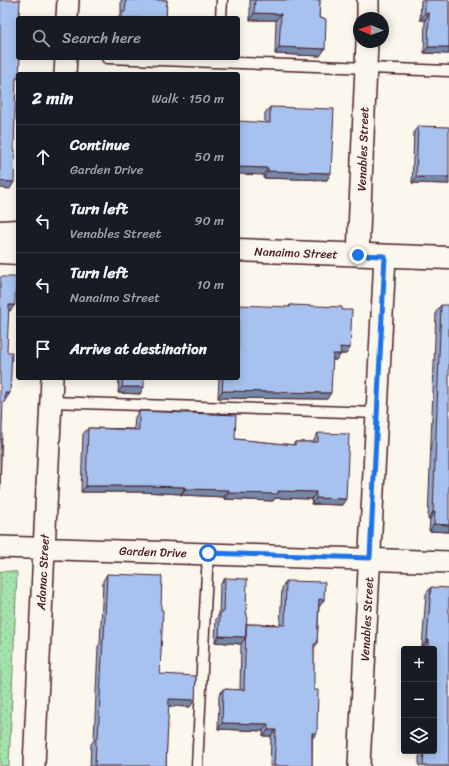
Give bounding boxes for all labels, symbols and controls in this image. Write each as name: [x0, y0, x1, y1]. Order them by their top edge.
north arrow: [353, 12, 389, 48]
search box: [16, 16, 240, 60]
text: Search here: [62, 25, 141, 51]
icon: search: [30, 27, 52, 49]
text: 2 min: [32, 83, 73, 113]
text: Walk · 150 m: [151, 87, 224, 110]
street label: Venables Street: [351, 106, 375, 192]
text: Continue: [70, 132, 130, 158]
text: 50 m: [194, 145, 224, 168]
icon: ahead: [32, 146, 54, 168]
text: Garden Drive: [70, 158, 143, 181]
text: Turn left: [70, 196, 128, 222]
text: 90 m: [194, 209, 224, 232]
icon: left: [32, 210, 54, 232]
text: Venables Street: [70, 222, 161, 245]
street label: Nanaimo Street: [254, 241, 338, 265]
route end: [349, 246, 367, 264]
text: Turn left: [70, 260, 128, 286]
text: 10 m: [197, 273, 224, 296]
icon: left: [32, 274, 54, 296]
text: Nanaimo Street: [70, 286, 160, 309]
text: Arrive at destination: [70, 336, 207, 362]
icon: arrive: [32, 338, 54, 360]
street label: Adanac Street: [30, 532, 56, 612]
street label: Garden Drive: [119, 540, 187, 564]
route start: [199, 544, 217, 562]
street label: Venables Street: [354, 576, 380, 662]
map controls: [401, 646, 437, 754]
button: +: [401, 646, 437, 682]
button: −: [401, 682, 437, 718]
button: layers: [401, 718, 437, 754]

